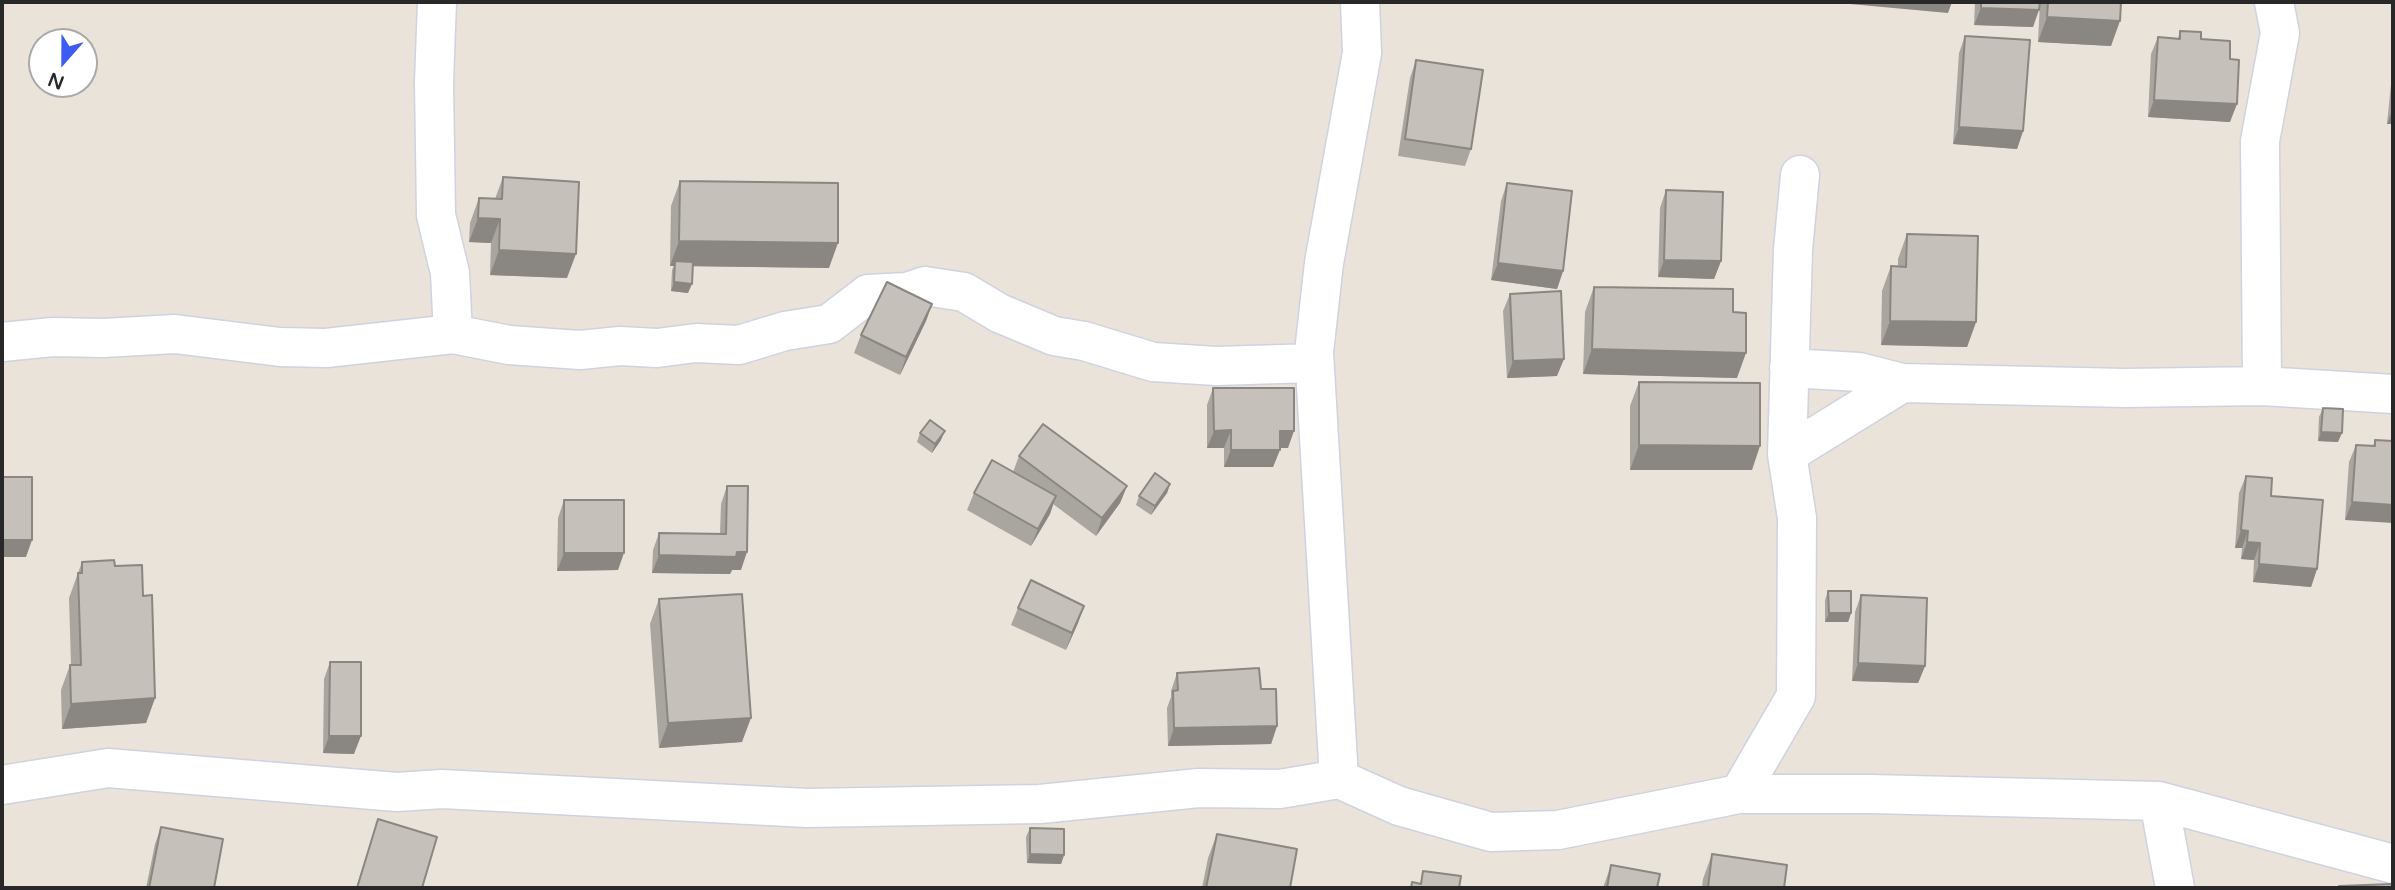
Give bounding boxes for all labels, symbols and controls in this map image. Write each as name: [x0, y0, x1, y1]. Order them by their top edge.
north arrow: [28, 28, 98, 98]
text: N: [45, 68, 67, 94]

